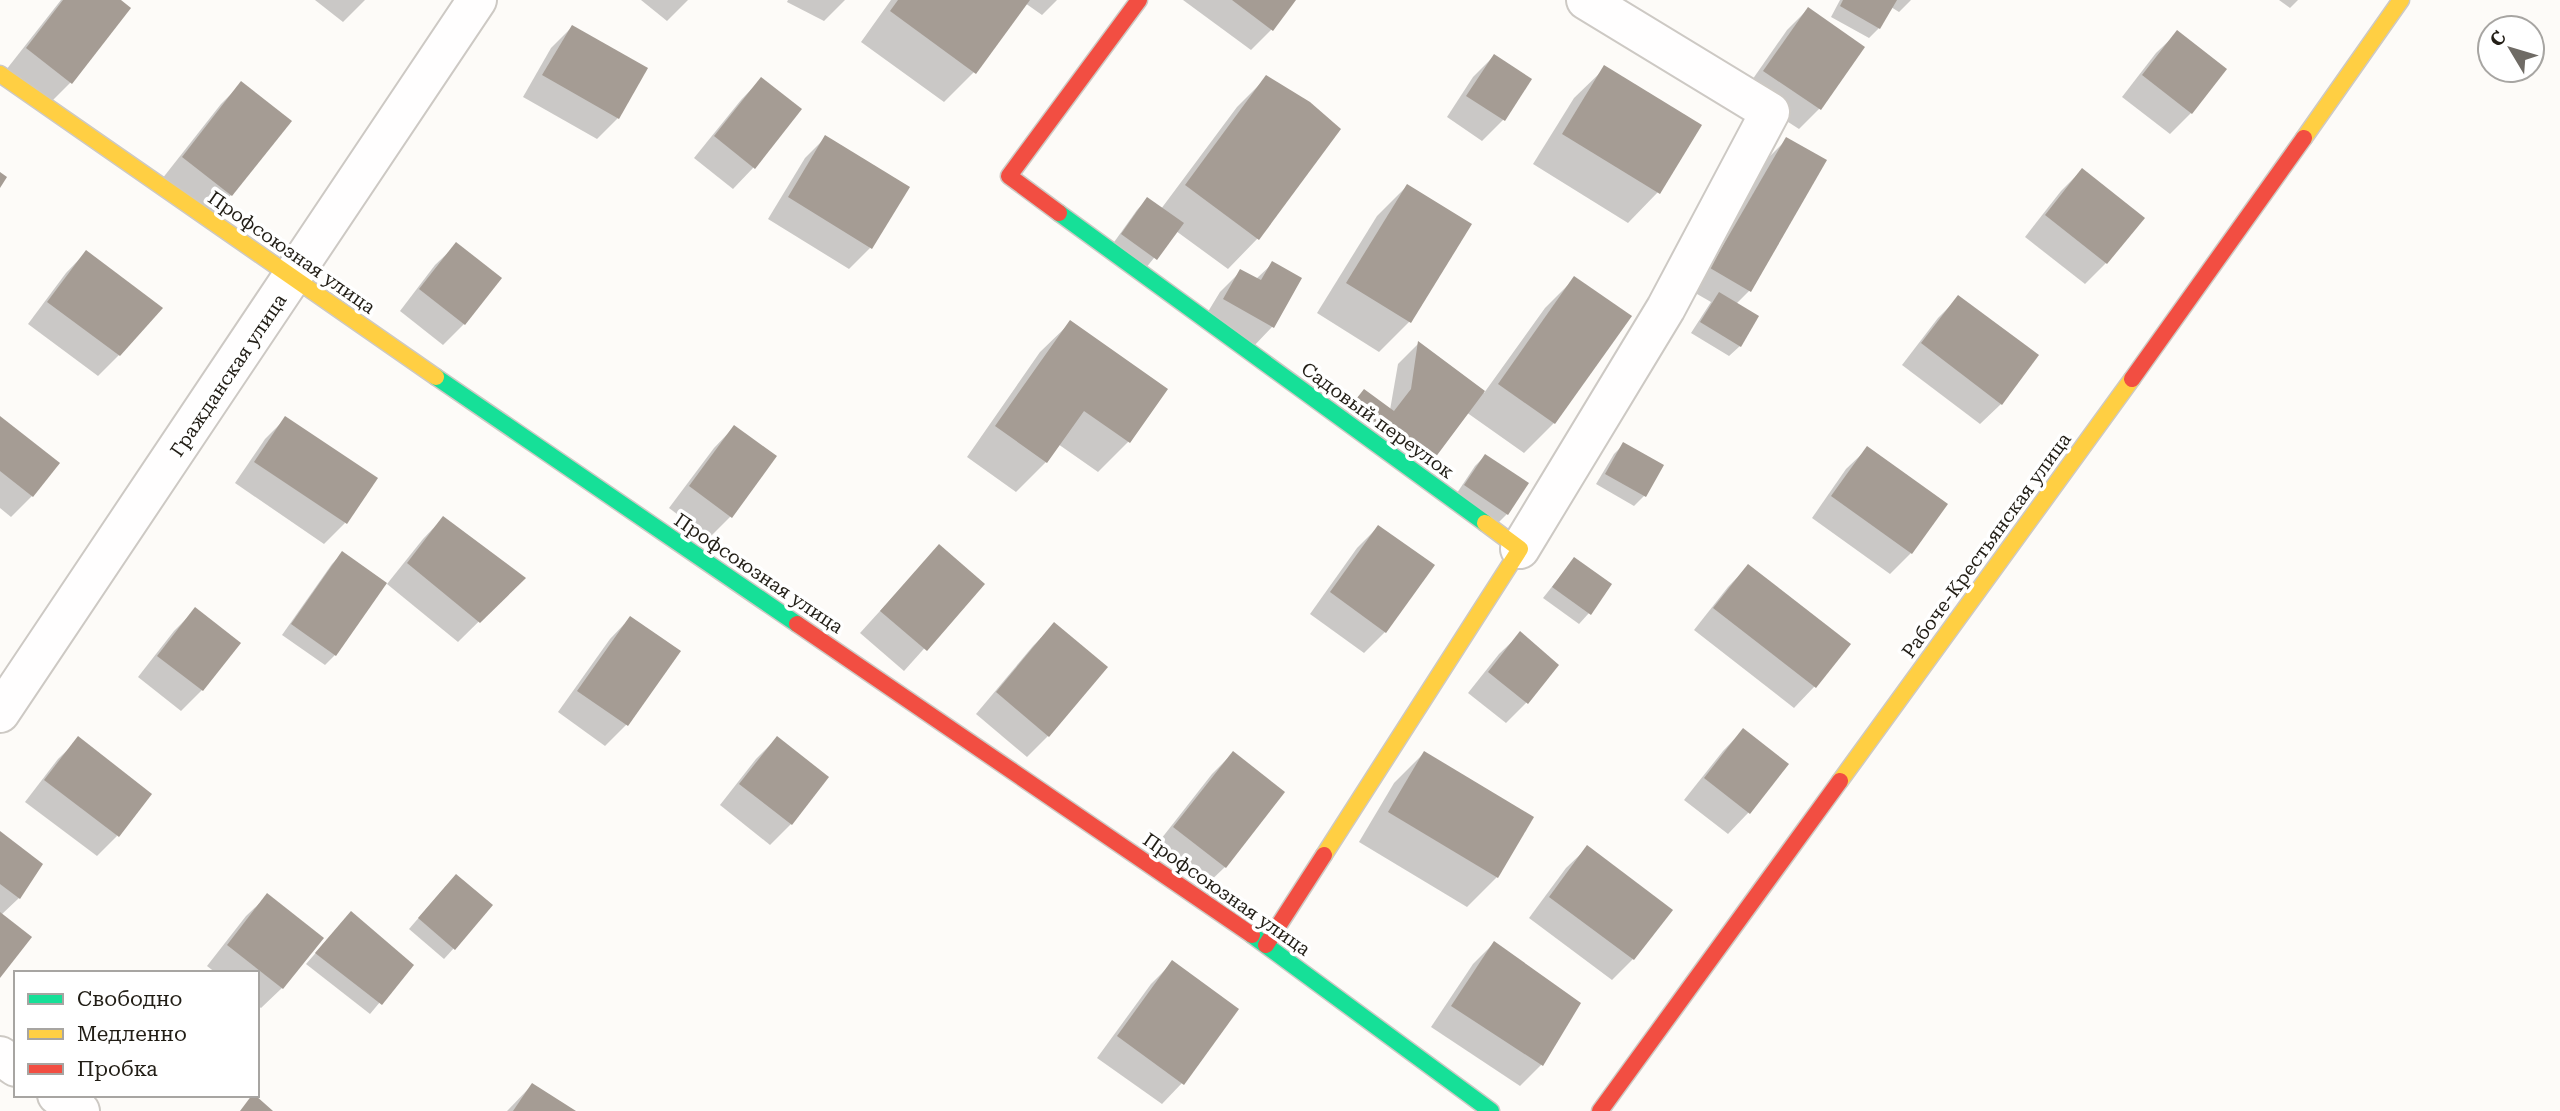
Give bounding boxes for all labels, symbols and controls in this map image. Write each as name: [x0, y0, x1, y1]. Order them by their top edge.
north arrow: [2476, 14, 2546, 84]
text: С: [2485, 27, 2511, 51]
street label: Профсоюзная улица: [204, 186, 380, 319]
street label: Гражданская улица: [165, 289, 292, 461]
street label: Садовый переулок: [1297, 357, 1459, 484]
street label: Рабоче-Крестьянская улица: [1897, 428, 2076, 662]
street label: Профсоюзная улица: [670, 508, 848, 639]
street label: Профсоюзная улица: [1139, 828, 1315, 961]
legend: [14, 971, 259, 1097]
text: Свободно: [77, 987, 183, 1011]
text: Медленно: [77, 1022, 187, 1046]
text: Пробка: [77, 1057, 158, 1081]

